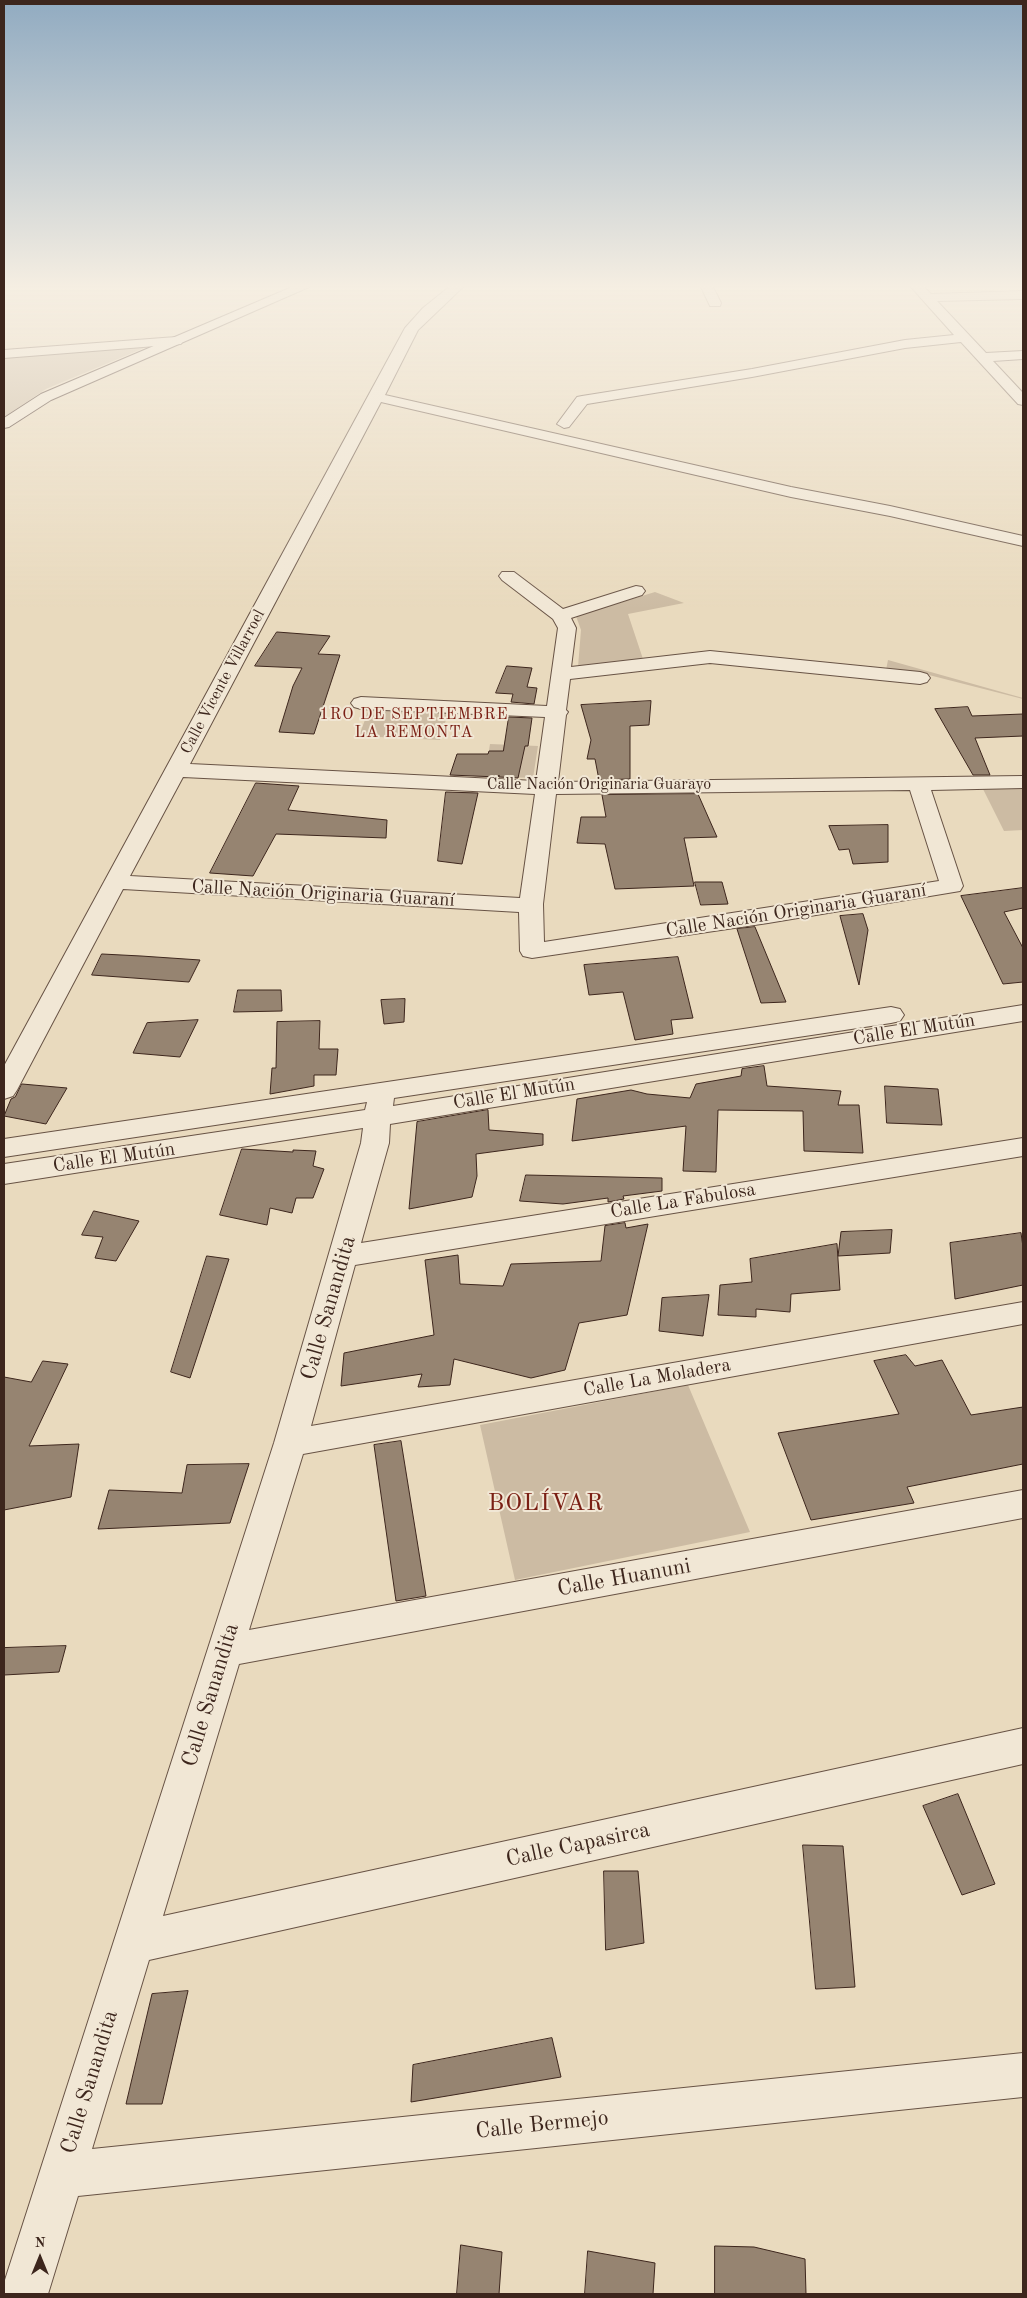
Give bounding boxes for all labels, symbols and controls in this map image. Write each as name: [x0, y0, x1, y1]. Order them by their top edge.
street label: Calle Vicente Villarroel: [177, 607, 269, 757]
district label: 1RO DE SEPTIEMBRE LA REMONTA: [317, 705, 511, 743]
street label: Calle Nación Originaria Guarayo: [487, 775, 711, 795]
street label: Calle Nación Originaria Guaraní: [191, 876, 455, 912]
street label: Calle Nación Originaria Guaraní: [664, 879, 928, 943]
street label: Calle El Mutún: [851, 1009, 977, 1051]
street label: Calle El Mutún: [451, 1073, 577, 1115]
street label: Calle El Mutún: [51, 1138, 177, 1178]
street label: Calle La Fabulosa: [609, 1178, 757, 1224]
street label: Calle Sanandita: [296, 1233, 362, 1383]
street label: Calle La Moladera: [581, 1354, 733, 1402]
district label: BOLÍVAR: [487, 1490, 605, 1518]
street label: Calle Huanuni: [555, 1553, 693, 1603]
street label: Calle Sanandita: [177, 1620, 245, 1770]
street label: Calle Capasirca: [504, 1817, 652, 1873]
street label: Calle Sanandita: [56, 2007, 124, 2157]
street label: Calle Bermejo: [474, 2105, 610, 2145]
north arrow: [15, 2233, 65, 2283]
text: N: [35, 2236, 45, 2250]

